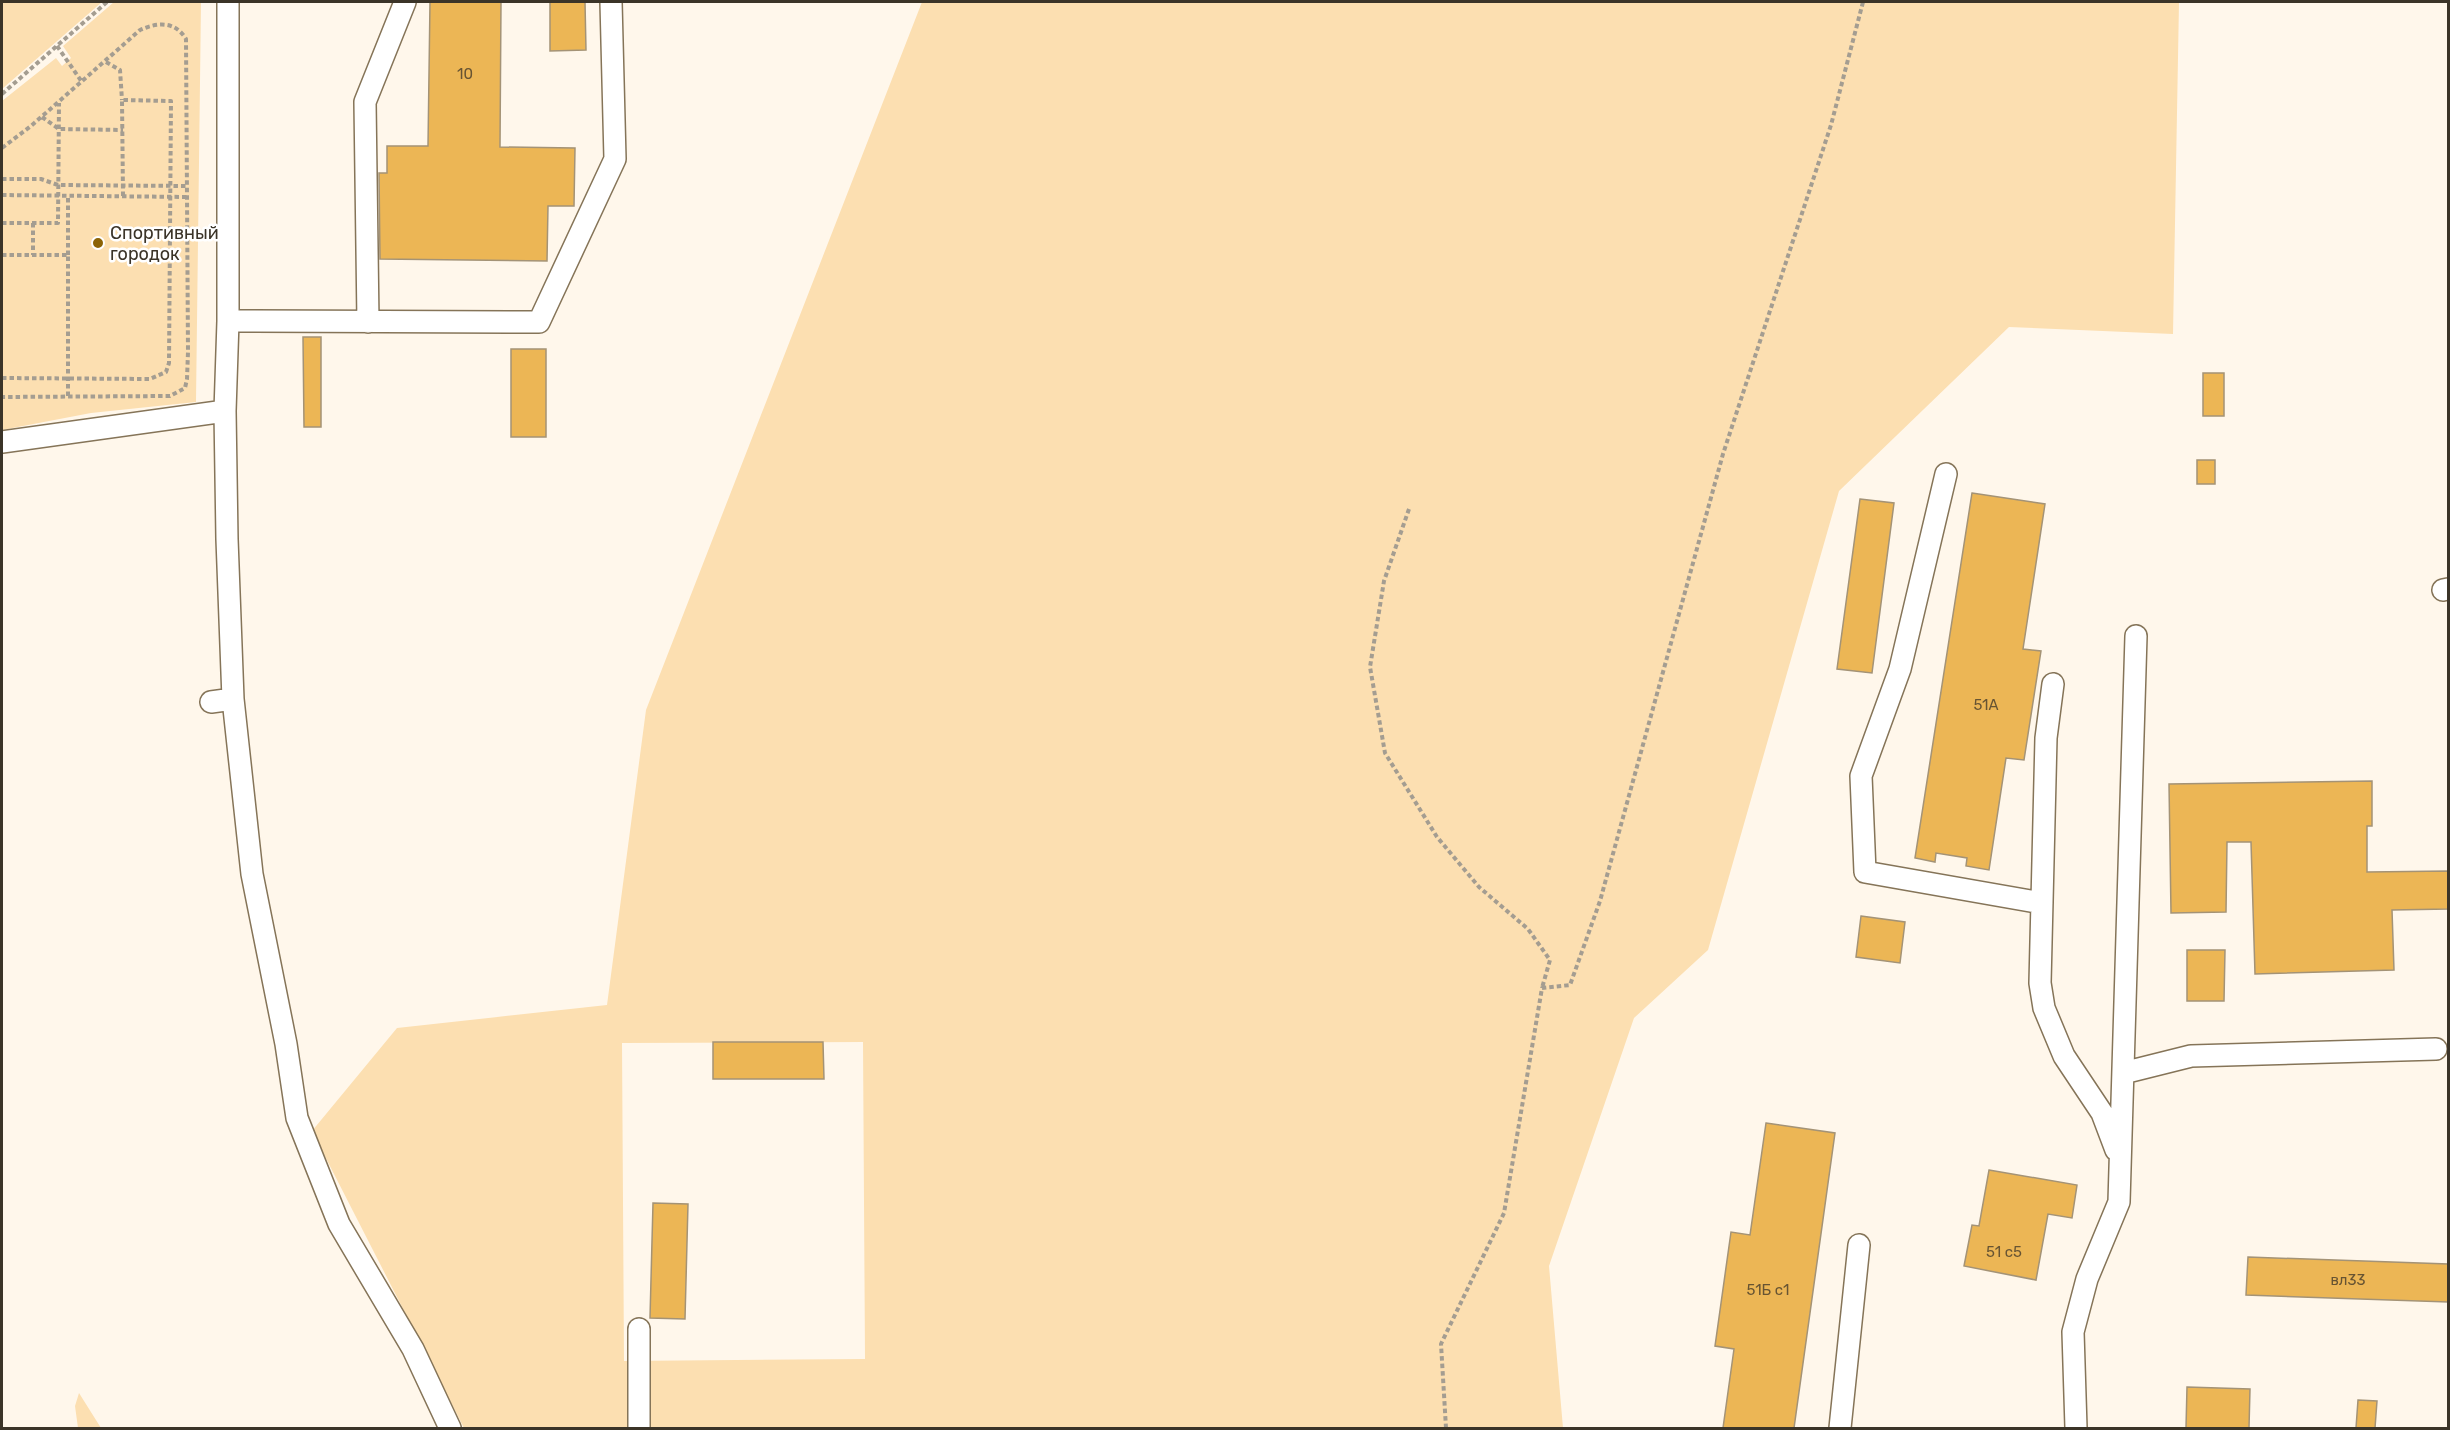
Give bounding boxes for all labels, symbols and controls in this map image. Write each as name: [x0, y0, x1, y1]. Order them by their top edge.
house number: 10: [457, 65, 473, 83]
place label: Спортивный городок: [110, 222, 219, 265]
marker: Спортивный городок: [91, 236, 105, 250]
house number: 51А: [1973, 696, 1999, 714]
house number: 51 с5: [1986, 1243, 2022, 1261]
house number: вл33: [2330, 1271, 2366, 1289]
house number: 51Б с1: [1746, 1281, 1790, 1299]

